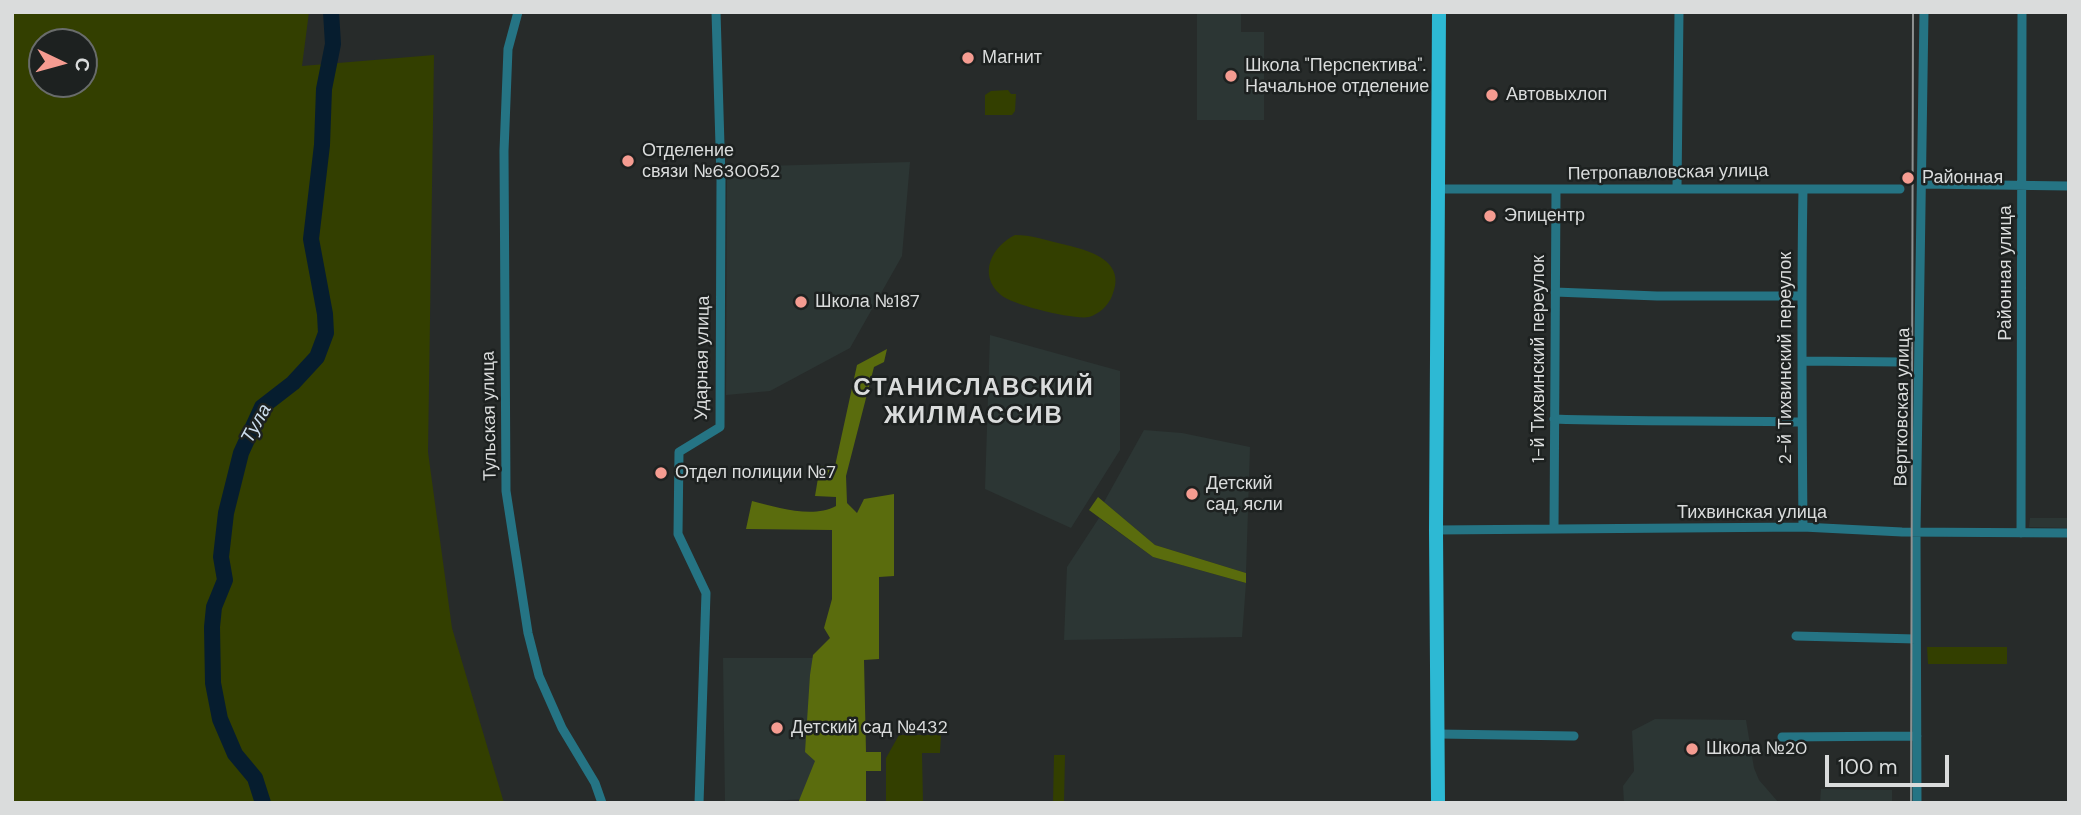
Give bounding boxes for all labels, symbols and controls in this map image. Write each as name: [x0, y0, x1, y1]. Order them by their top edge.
north arrow: [28, 28, 98, 98]
place label: Магнит: [982, 47, 1042, 69]
marker: Магнит: [960, 50, 976, 66]
place label: Школа "Перспектива". Начальное отделение: [1245, 55, 1429, 98]
text: С: [69, 57, 95, 73]
marker: Школа "Перспектива". Начальное отделение: [1223, 68, 1239, 84]
place label: Автовыхлоп: [1506, 84, 1607, 106]
marker: Автовыхлоп: [1484, 87, 1500, 103]
place label: Отделение связи №630052: [642, 140, 780, 182]
marker: Отделение связи №630052: [620, 153, 636, 169]
street label: Петропавловская улица: [1567, 160, 1769, 186]
place label: Районная: [1922, 167, 2003, 189]
marker: Районная: [1900, 170, 1916, 186]
place label: Эпицентр: [1504, 205, 1585, 227]
street label: Районная улица: [1995, 205, 2017, 341]
marker: Эпицентр: [1482, 208, 1498, 224]
street label: 2-й Тихвинский переулок: [1775, 252, 1797, 464]
street label: 1-й Тихвинский переулок: [1528, 255, 1550, 463]
place label: Школа №187: [815, 291, 920, 313]
marker: Школа №187: [793, 294, 809, 310]
street label: Ударная улица: [691, 296, 715, 420]
street label: Вертковская улица: [1891, 328, 1915, 486]
street label: Тульская улица: [478, 351, 502, 481]
district label: СТАНИСЛАВСКИЙ ЖИЛМАССИВ: [855, 375, 1093, 431]
water label: Тула: [237, 400, 277, 448]
place label: Отдел полиции №7: [675, 462, 836, 484]
marker: Отдел полиции №7: [653, 465, 669, 481]
place label: Детский сад, ясли: [1206, 473, 1283, 516]
marker: Детский сад, ясли: [1184, 486, 1200, 502]
street label: Тихвинская улица: [1677, 502, 1827, 524]
place label: Детский сад №432: [791, 717, 948, 739]
marker: Детский сад №432: [769, 720, 785, 736]
place label: Школа №20: [1706, 738, 1807, 760]
marker: Школа №20: [1684, 741, 1700, 757]
scale bar: [1829, 742, 1953, 786]
text: 100 m: [1838, 753, 1898, 781]

